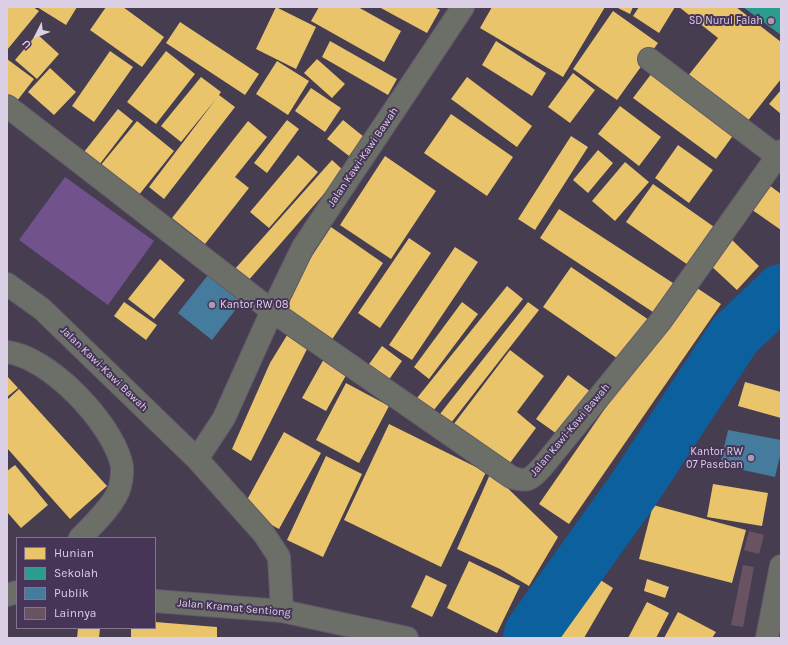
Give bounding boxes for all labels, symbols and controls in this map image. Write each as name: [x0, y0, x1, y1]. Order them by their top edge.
place label: SD Nurul Falah: [689, 14, 763, 28]
north arrow: [16, 16, 56, 56]
marker: SD Nurul Falah: [766, 16, 776, 26]
text: U: [19, 37, 34, 52]
street label: Jalan Kawi-Kawi Bawah: [325, 105, 401, 209]
place label: Kantor RW 08: [220, 298, 289, 312]
marker: Kantor RW 08: [207, 300, 217, 310]
street label: Jalan Kawi-Kawi Bawah: [57, 324, 151, 414]
street label: Jalan Kawi-Kawi Bawah: [527, 381, 613, 479]
place label: Kantor RW 07 Paseban: [686, 445, 743, 471]
marker: Kantor RW 07 Paseban: [746, 453, 756, 463]
legend: [16, 537, 156, 629]
text: Hunian: [54, 546, 94, 560]
text: Sekolah: [54, 566, 98, 580]
text: Publik: [54, 586, 89, 600]
street label: Jalan Kramat Sentiong: [177, 596, 291, 620]
text: Lainnya: [54, 606, 96, 620]

